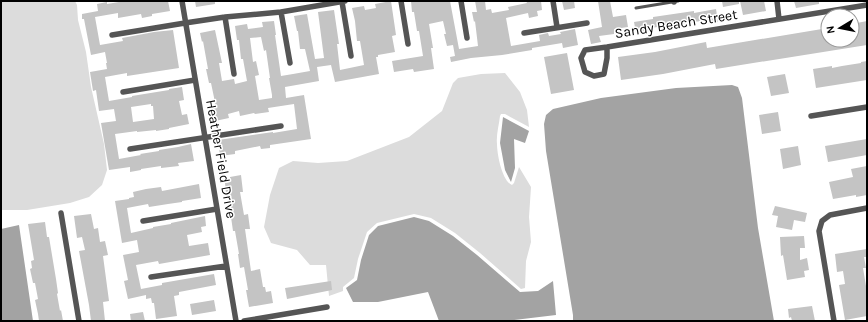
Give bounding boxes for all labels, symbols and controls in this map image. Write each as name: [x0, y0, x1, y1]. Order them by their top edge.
street label: Sandy Beach Street: [614, 6, 738, 42]
north arrow: [820, 8, 860, 48]
text: N: [824, 25, 838, 35]
street label: Heather Field Drive: [202, 98, 240, 220]

